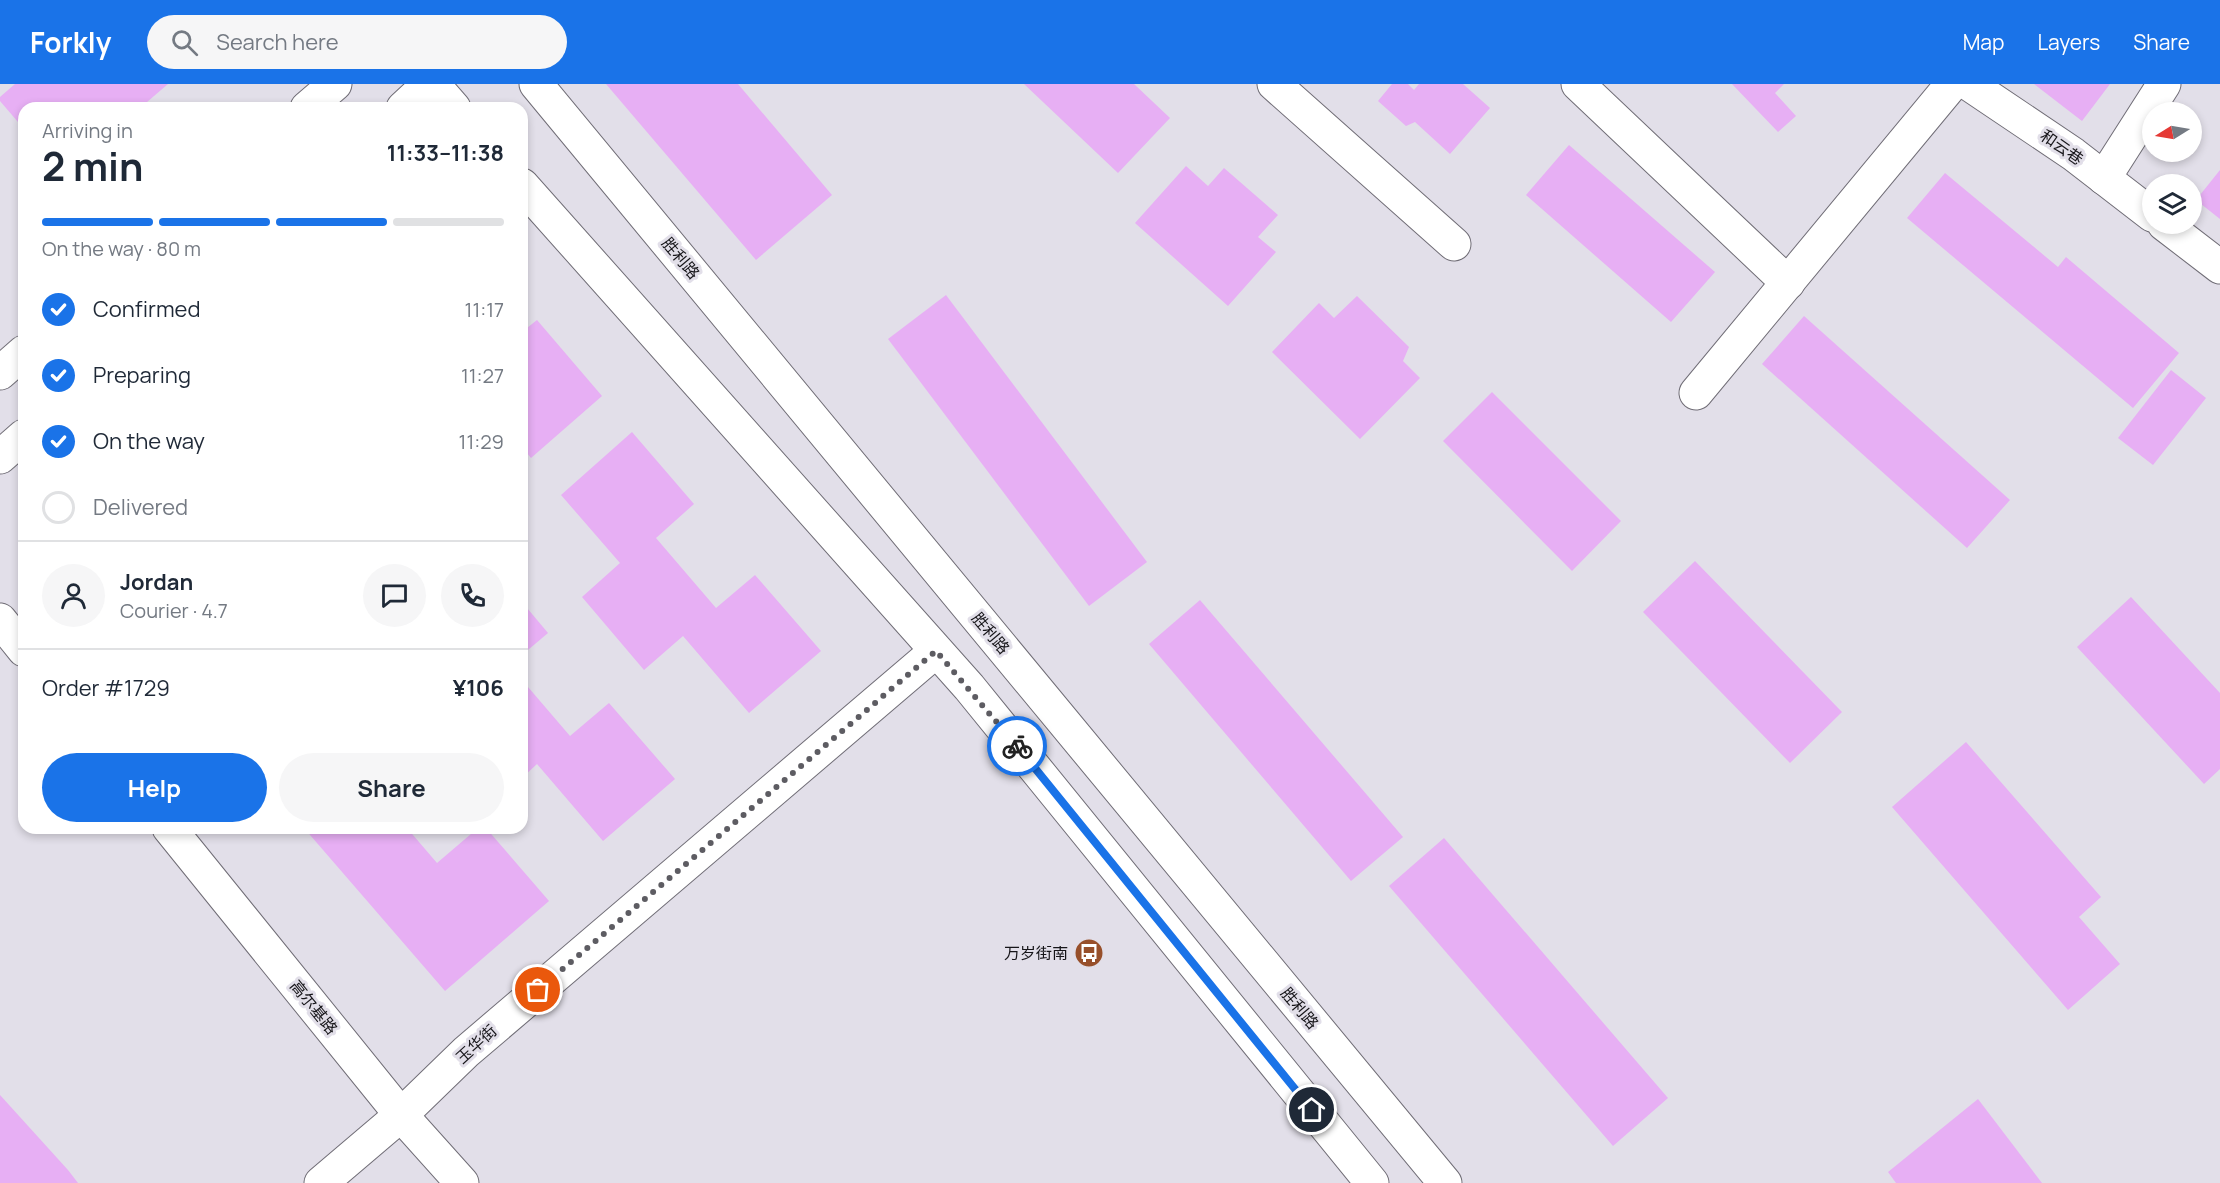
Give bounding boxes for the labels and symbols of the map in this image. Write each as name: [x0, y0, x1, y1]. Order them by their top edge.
north arrow: [2142, 102, 2202, 162]
street label: 和云巷: [2036, 124, 2088, 170]
street label: 胜利路: [657, 233, 705, 283]
street label: 胜利路: [967, 608, 1015, 658]
courier: [987, 716, 1047, 776]
bus stop icon: 万岁街南: [1073, 937, 1105, 969]
place label: 万岁街南: [1004, 942, 1068, 964]
pin: [512, 964, 563, 1015]
street label: 高尔基路: [285, 975, 343, 1039]
street label: 胜利路: [1276, 983, 1324, 1033]
street label: 玉华街: [451, 1020, 501, 1068]
pin: [1286, 1084, 1337, 1135]

